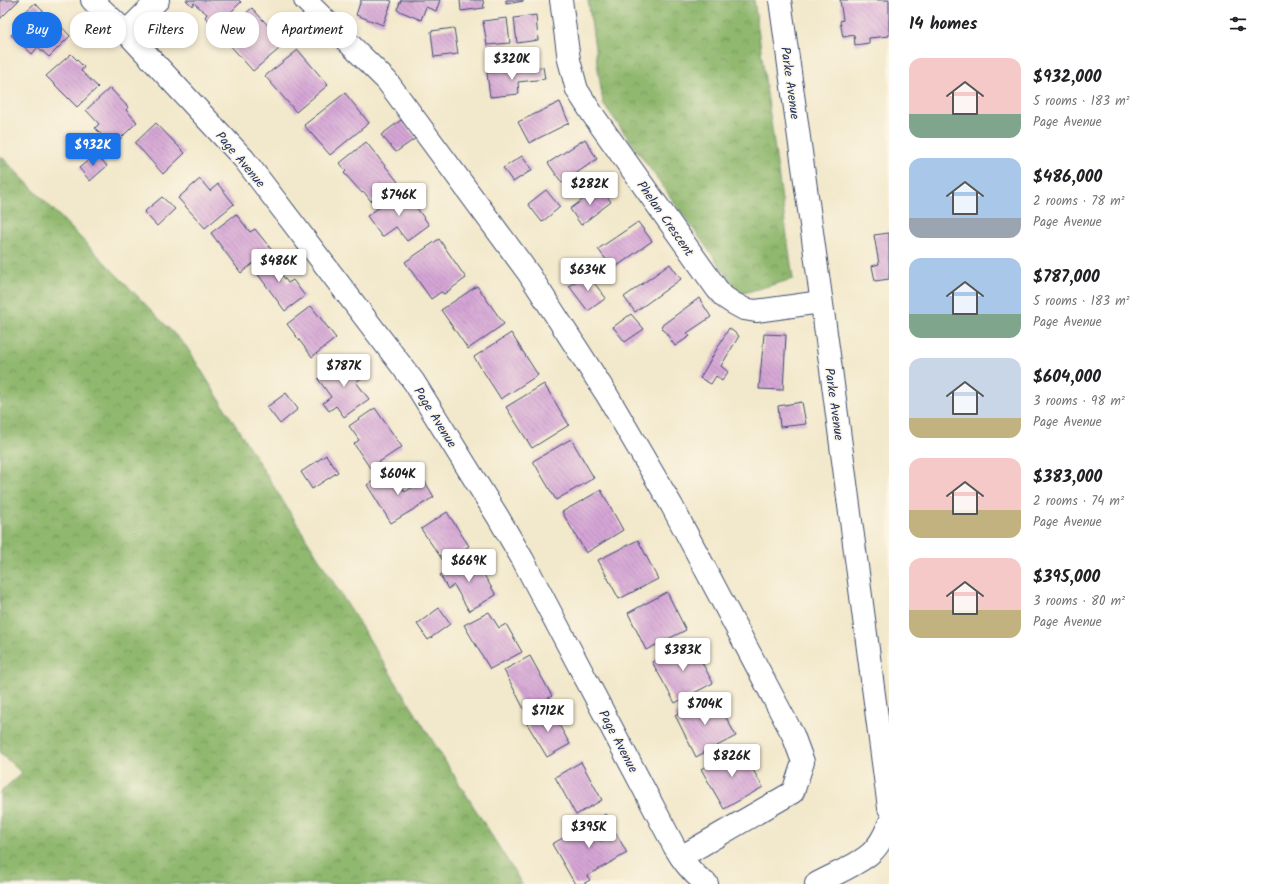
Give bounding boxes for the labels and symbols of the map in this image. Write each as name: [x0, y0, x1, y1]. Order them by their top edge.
street label: Parke Avenue: [774, 46, 805, 121]
pin: $320K: [484, 47, 540, 81]
street label: Page Avenue: [210, 127, 270, 193]
pin: $932K: [65, 133, 121, 167]
pin: $282K: [562, 172, 618, 206]
street label: Phelan Crescent: [631, 177, 699, 262]
pin: $746K: [371, 183, 427, 217]
pin: $486K: [251, 249, 307, 283]
pin: $634K: [560, 258, 616, 292]
pin: $787K: [316, 354, 372, 388]
street label: Parke Avenue: [818, 367, 849, 442]
street label: Page Avenue: [408, 383, 462, 453]
pin: $604K: [370, 462, 426, 496]
pin: $669K: [441, 549, 497, 583]
pin: $383K: [655, 638, 711, 672]
pin: $704K: [677, 692, 733, 726]
pin: $712K: [520, 699, 576, 733]
street label: Page Avenue: [592, 706, 643, 777]
pin: $826K: [704, 744, 760, 778]
pin: $395K: [561, 815, 617, 849]

